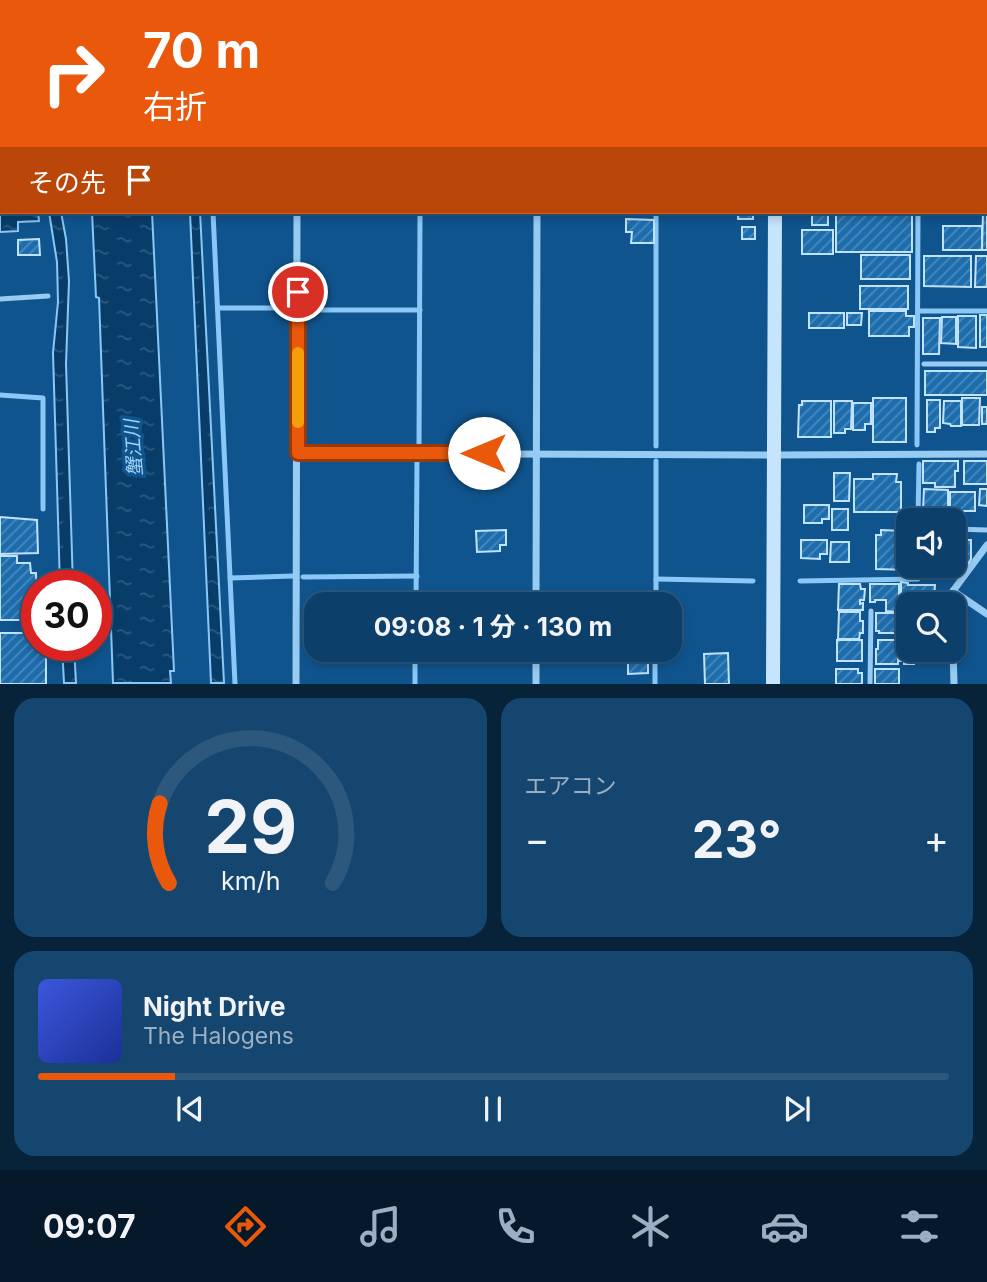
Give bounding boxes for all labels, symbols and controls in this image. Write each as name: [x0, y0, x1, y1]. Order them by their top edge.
text: 70 m: [143, 21, 260, 80]
icon: right: [28, 28, 119, 119]
text: 右折: [143, 87, 207, 126]
icon: arrive: [120, 161, 158, 199]
text: その先: [28, 167, 106, 198]
pin: [268, 262, 328, 322]
icon: arrive: [279, 273, 317, 311]
position arrow: [447, 416, 521, 490]
water label: 蟹江川: [120, 417, 147, 477]
map controls: [896, 508, 966, 662]
button: sound: [896, 508, 966, 578]
speed limit sign: 30: [21, 570, 112, 661]
button: search: [896, 592, 966, 662]
text: 09:08 · 1 分 · 130 m: [374, 611, 612, 642]
text: エアコン: [525, 772, 617, 800]
text: 29: [204, 783, 297, 872]
text: 23°: [692, 808, 782, 871]
text: −: [525, 816, 550, 862]
text: +: [924, 816, 949, 862]
text: km/h: [221, 866, 280, 896]
text: Night Drive: [143, 991, 285, 1022]
text: The Halogens: [143, 1022, 294, 1050]
icon: previous: [171, 1090, 209, 1128]
icon: pause: [474, 1090, 512, 1128]
icon: next: [778, 1090, 816, 1128]
icon: directions: [221, 1202, 270, 1251]
icon: music: [356, 1202, 405, 1251]
icon: phone: [491, 1202, 540, 1251]
icon: climate: [626, 1202, 675, 1251]
icon: car: [760, 1202, 809, 1251]
icon: filters: [895, 1202, 944, 1251]
text: 09:07: [43, 1207, 135, 1246]

